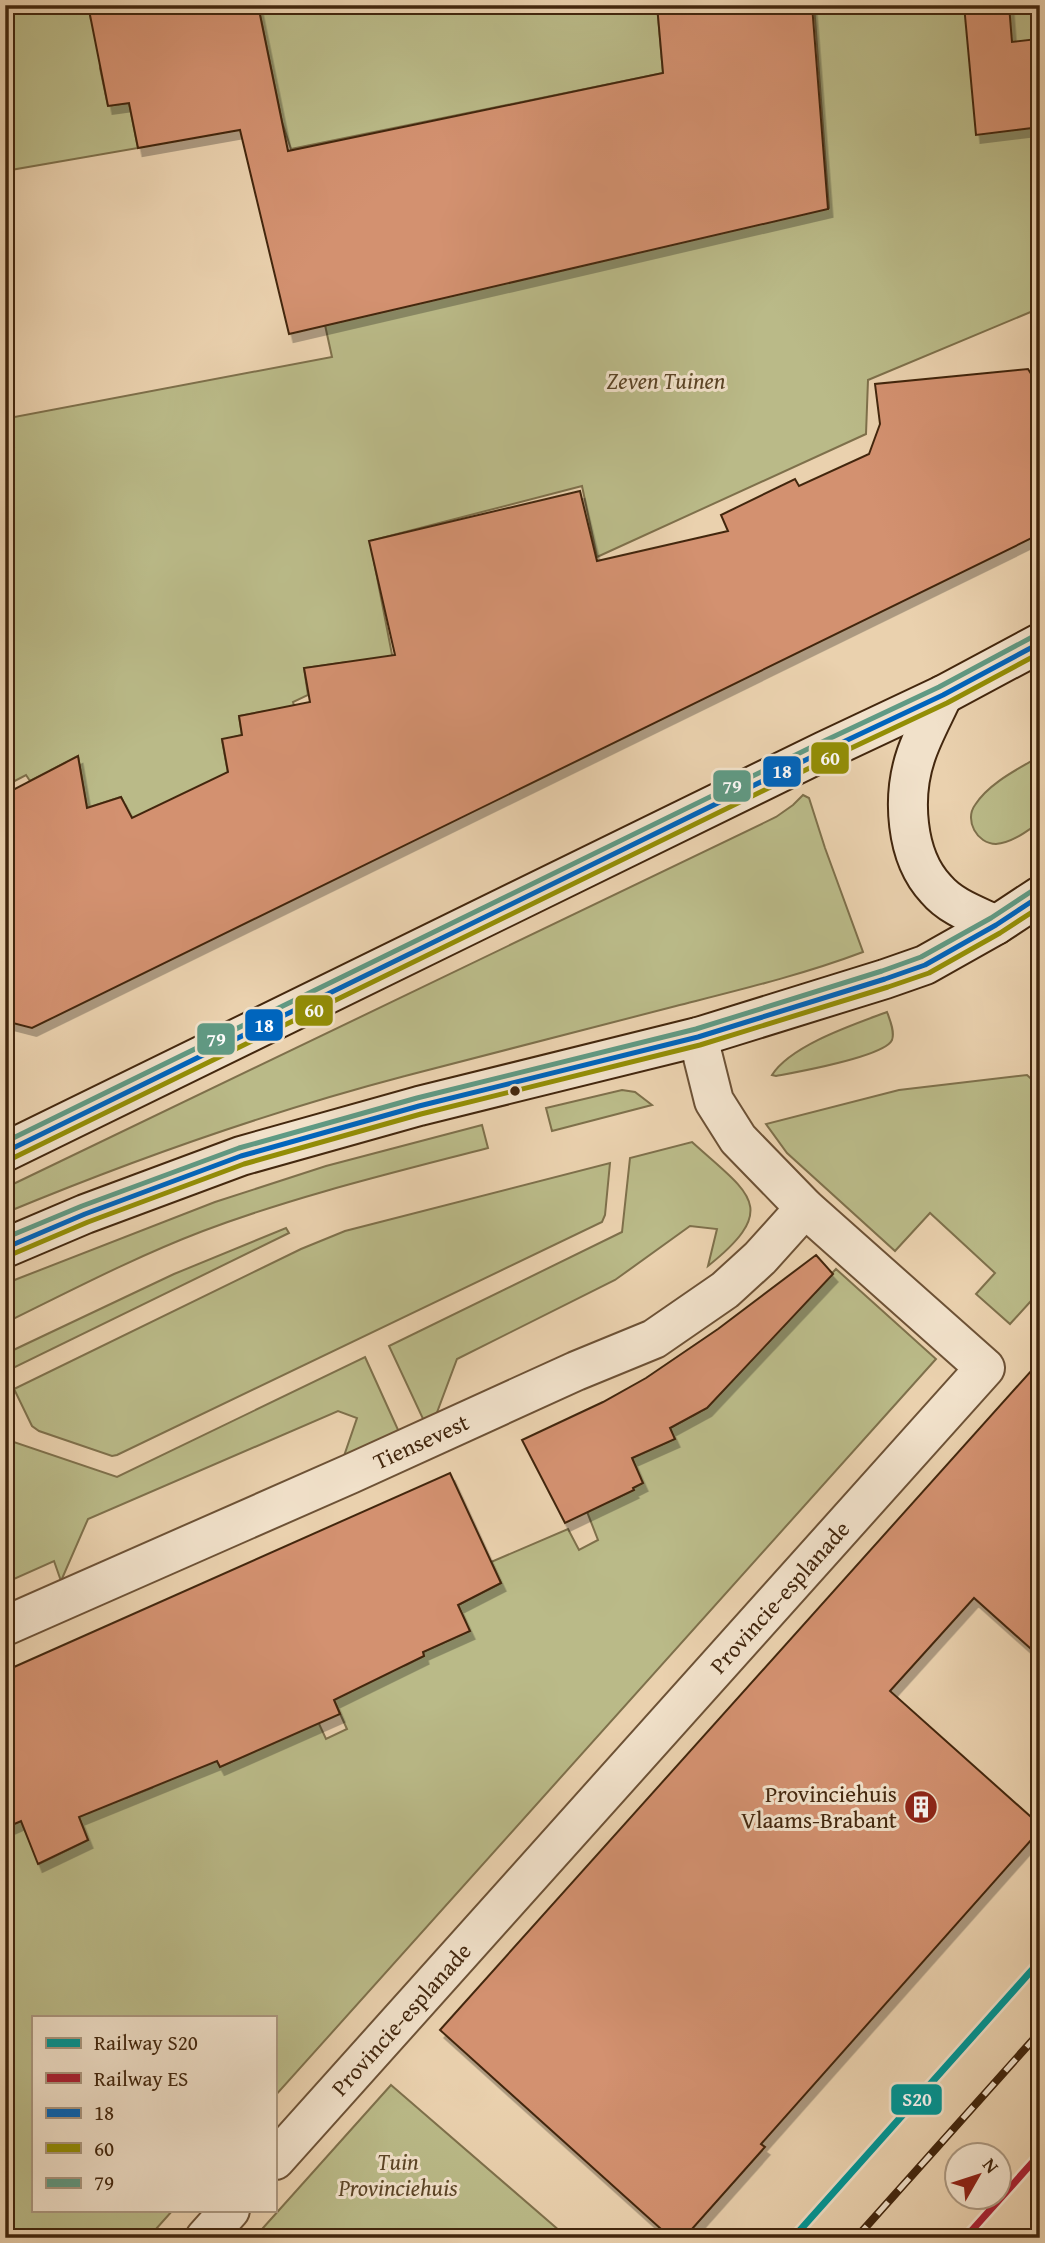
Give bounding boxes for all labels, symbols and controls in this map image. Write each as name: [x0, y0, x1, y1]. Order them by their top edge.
park label: Zeven Tuinen: [607, 364, 726, 397]
line badge: 60: [810, 741, 850, 775]
text: 60: [820, 744, 840, 772]
line badge: 18: [762, 755, 802, 788]
text: 18: [772, 757, 792, 785]
line badge: 79: [712, 769, 752, 803]
text: 79: [722, 772, 742, 800]
line badge: 60: [294, 994, 334, 1027]
text: 60: [304, 996, 324, 1024]
line badge: 18: [244, 1008, 284, 1042]
text: 18: [254, 1011, 274, 1039]
line badge: 79: [196, 1022, 236, 1056]
text: 79: [206, 1025, 226, 1053]
unlabelled marker: [508, 1084, 522, 1098]
street label: Tiensevest: [368, 1405, 474, 1477]
street label: Provincie-esplanade: [702, 1513, 857, 1681]
place label: Provinciehuis Vlaams-Brabant: [741, 1777, 897, 1836]
building icon: Provinciehuis Vlaams-Brabant: [902, 1788, 940, 1826]
street label: Provincie-esplanade: [323, 1935, 478, 2103]
legend: [32, 2016, 276, 2212]
text: Railway S20: [94, 2027, 198, 2058]
text: Railway ES: [94, 2063, 188, 2094]
line badge: S20: [890, 2083, 943, 2116]
text: S20: [902, 2085, 932, 2113]
text: 18: [94, 2097, 114, 2128]
text: 60: [94, 2133, 114, 2164]
north arrow: [944, 2142, 1014, 2212]
park label: Tuin Provinciehuis: [338, 2145, 458, 2204]
text: N: [976, 2152, 1006, 2179]
text: 79: [94, 2167, 114, 2198]

